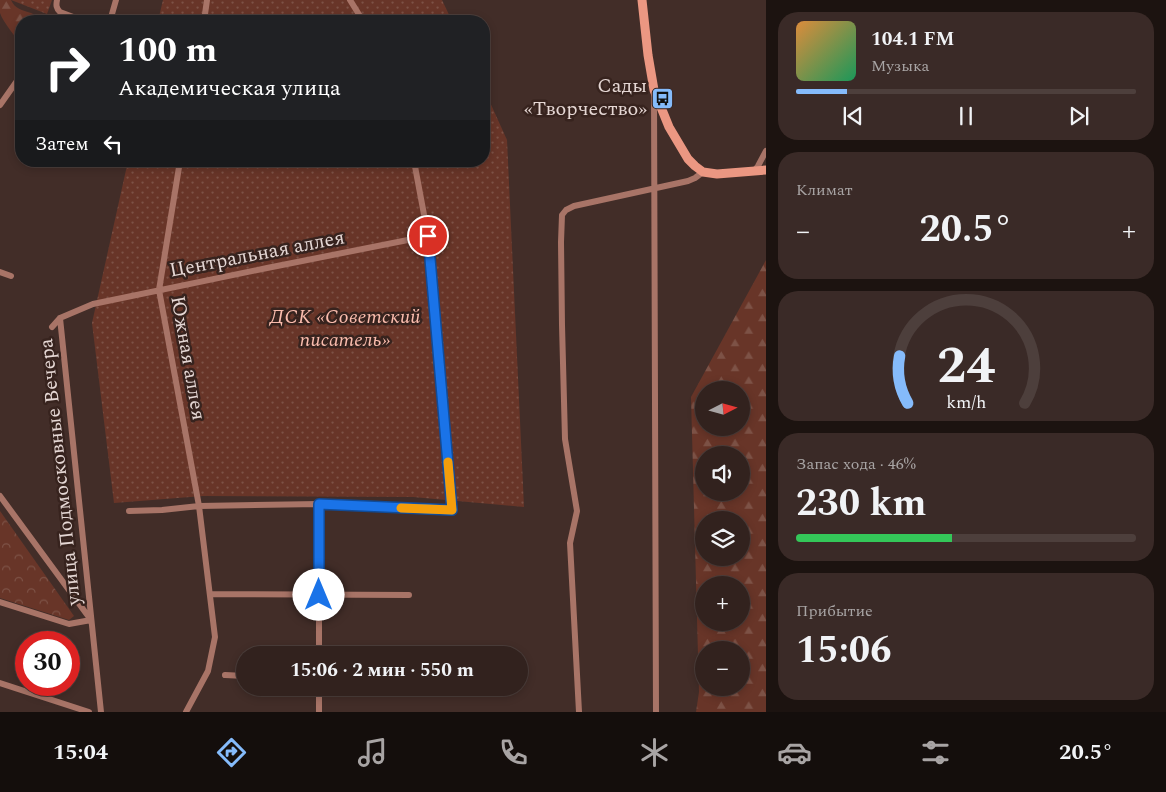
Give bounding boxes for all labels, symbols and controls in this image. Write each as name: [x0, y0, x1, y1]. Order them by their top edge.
text: 100 m: [118, 24, 217, 77]
text: 104.1 FM: [871, 25, 954, 54]
icon: right: [35, 35, 100, 100]
text: Музыка: [871, 54, 929, 78]
place label: Сады «Творчество»: [524, 71, 647, 124]
text: Академическая улица: [118, 72, 341, 105]
bus stop icon: Сады «Творчество»: [651, 86, 675, 110]
icon: previous: [839, 102, 867, 130]
icon: pause: [952, 102, 980, 130]
icon: next: [1065, 102, 1093, 130]
text: Затем: [35, 130, 89, 159]
icon: left: [99, 130, 127, 158]
text: Климат: [796, 178, 853, 202]
text: 20.5°: [919, 201, 1013, 259]
text: −: [796, 210, 810, 253]
text: +: [1122, 210, 1136, 253]
pin: [407, 215, 449, 257]
street label: Центральная аллея: [167, 222, 347, 286]
icon: arrive: [414, 222, 442, 250]
street label: Южная аллея: [162, 293, 214, 423]
park label: ДСК «Советский писатель»: [269, 302, 421, 355]
text: 24: [937, 327, 995, 406]
street label: улица Подмосковные Вечера: [31, 337, 89, 608]
north arrow: [695, 381, 750, 436]
map controls: [695, 381, 750, 696]
text: km/h: [946, 389, 986, 416]
button: sound: [695, 446, 750, 501]
text: Запас хода · 46%: [796, 452, 916, 476]
text: 230 km: [796, 475, 927, 533]
button: layers: [695, 511, 750, 566]
position arrow: [292, 568, 344, 620]
button: +: [695, 576, 750, 631]
text: Прибытие: [796, 599, 873, 623]
text: 15:06: [796, 622, 891, 680]
speed limit sign: 30: [15, 631, 80, 696]
button: −: [695, 641, 750, 696]
text: 15:06 · 2 мин · 550 m: [290, 656, 474, 685]
icon: directions: [214, 735, 249, 770]
icon: music: [355, 735, 390, 770]
icon: phone: [496, 735, 531, 770]
icon: climate: [637, 735, 672, 770]
icon: car: [777, 735, 812, 770]
icon: filters: [918, 735, 953, 770]
text: 15:04: [53, 736, 108, 769]
text: 20.5°: [1059, 736, 1113, 769]

